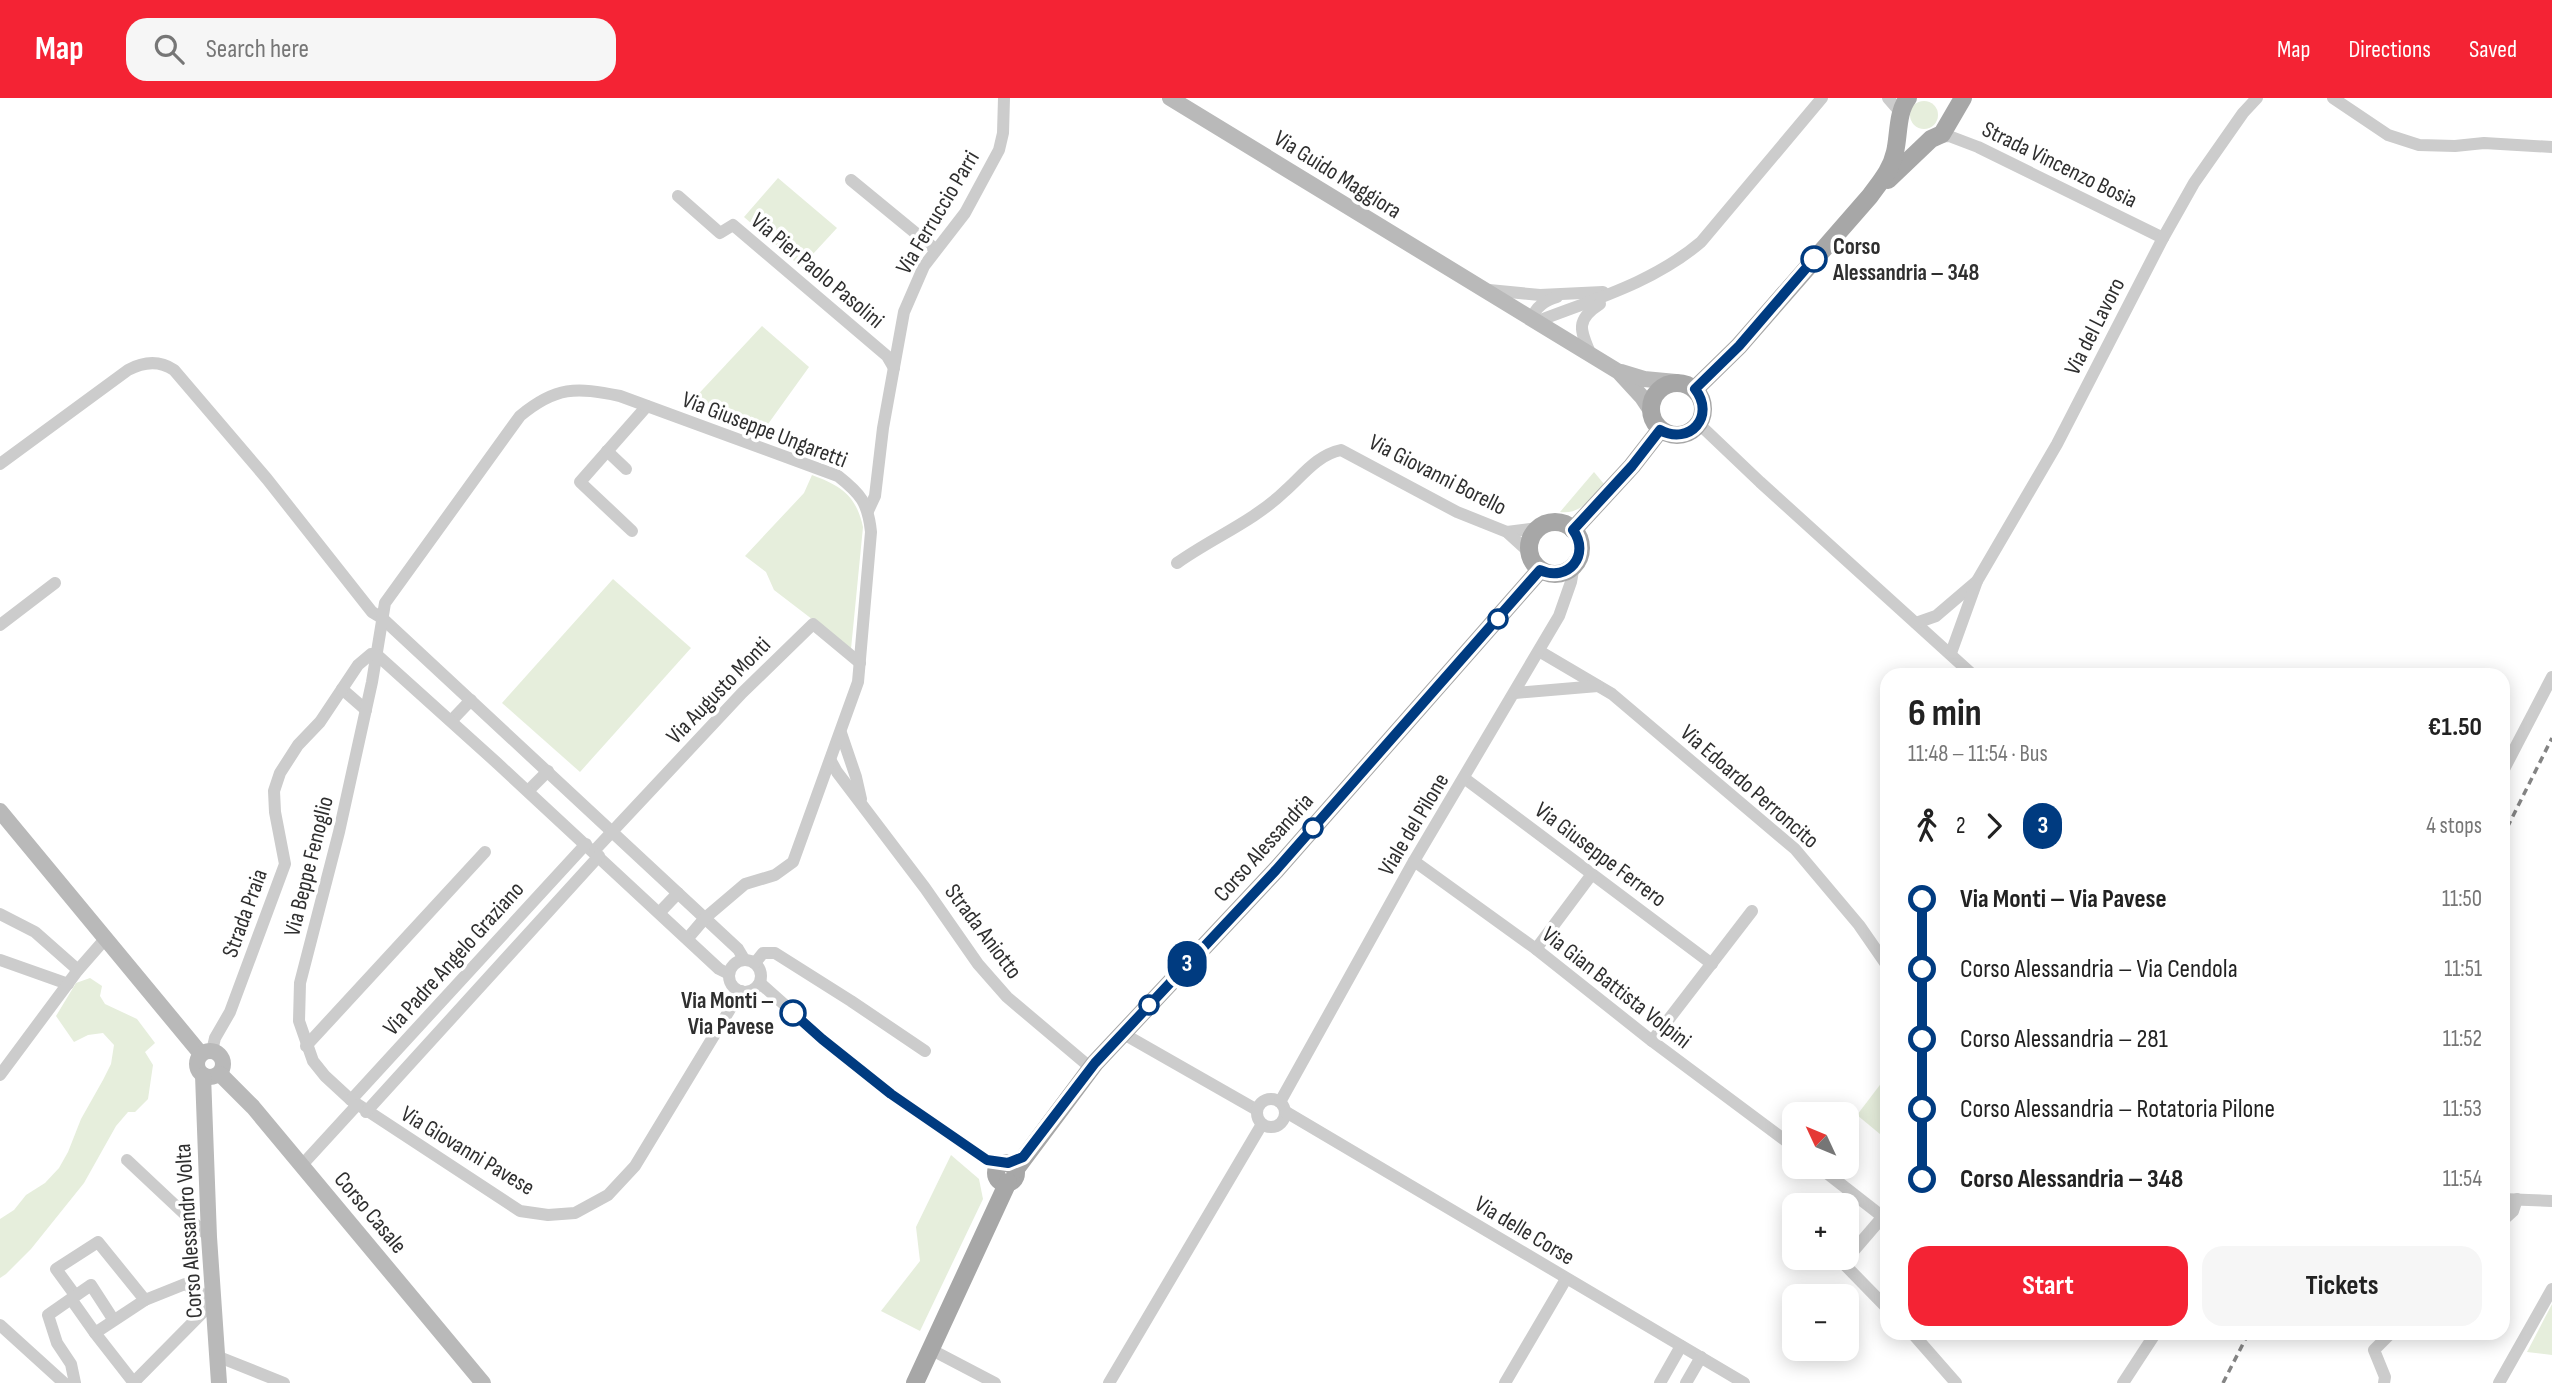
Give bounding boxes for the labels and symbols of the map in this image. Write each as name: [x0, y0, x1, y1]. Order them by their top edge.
street label: Strada Vincenzo Bosia: [1977, 115, 2142, 215]
street label: Via Guido Maggiora: [1269, 125, 1406, 225]
street label: Via Ferruccio Parri: [890, 146, 986, 279]
street label: Via Pier Paolo Pasolini: [745, 207, 890, 335]
place label: Corso Alessandria – 348: [1832, 233, 1980, 287]
marker: Corso Alessandria – 348: [1801, 246, 1827, 272]
street label: Via del Lavoro: [2059, 273, 2131, 380]
street label: Via Giuseppe Ungaretti: [678, 386, 851, 474]
street label: Via Giovanni Borello: [1364, 428, 1511, 522]
unlabelled marker: [1488, 609, 1508, 629]
street label: Via Augusto Monti: [661, 631, 777, 750]
street label: Via Edoardo Perroncito: [1674, 719, 1824, 855]
street label: Viale del Pilone: [1372, 768, 1455, 881]
street label: Corso Alessandria: [1208, 788, 1320, 908]
street label: Via Beppe Fenoglio: [278, 793, 340, 939]
street label: Via Giuseppe Ferrero: [1529, 796, 1672, 913]
unlabelled marker: [1303, 818, 1323, 838]
street label: Strada Praia: [216, 865, 274, 961]
street label: Via Padre Angelo Graziano: [377, 876, 530, 1041]
street label: Strada Aniotto: [939, 879, 1028, 985]
street label: Via Gian Battista Volpini: [1536, 921, 1697, 1055]
line badge: 3: [1164, 941, 1210, 987]
place label: Via Monti – Via Pavese: [681, 987, 774, 1041]
unlabelled marker: [1139, 995, 1159, 1015]
marker: Via Monti – Via Pavese: [780, 1000, 806, 1026]
street label: Via Giovanni Pavese: [396, 1100, 539, 1202]
north arrow: [1782, 1102, 1858, 1180]
street label: Corso Alessandro Volta: [169, 1143, 209, 1319]
street label: Corso Casale: [328, 1166, 413, 1259]
street label: Via delle Corse: [1469, 1190, 1580, 1272]

